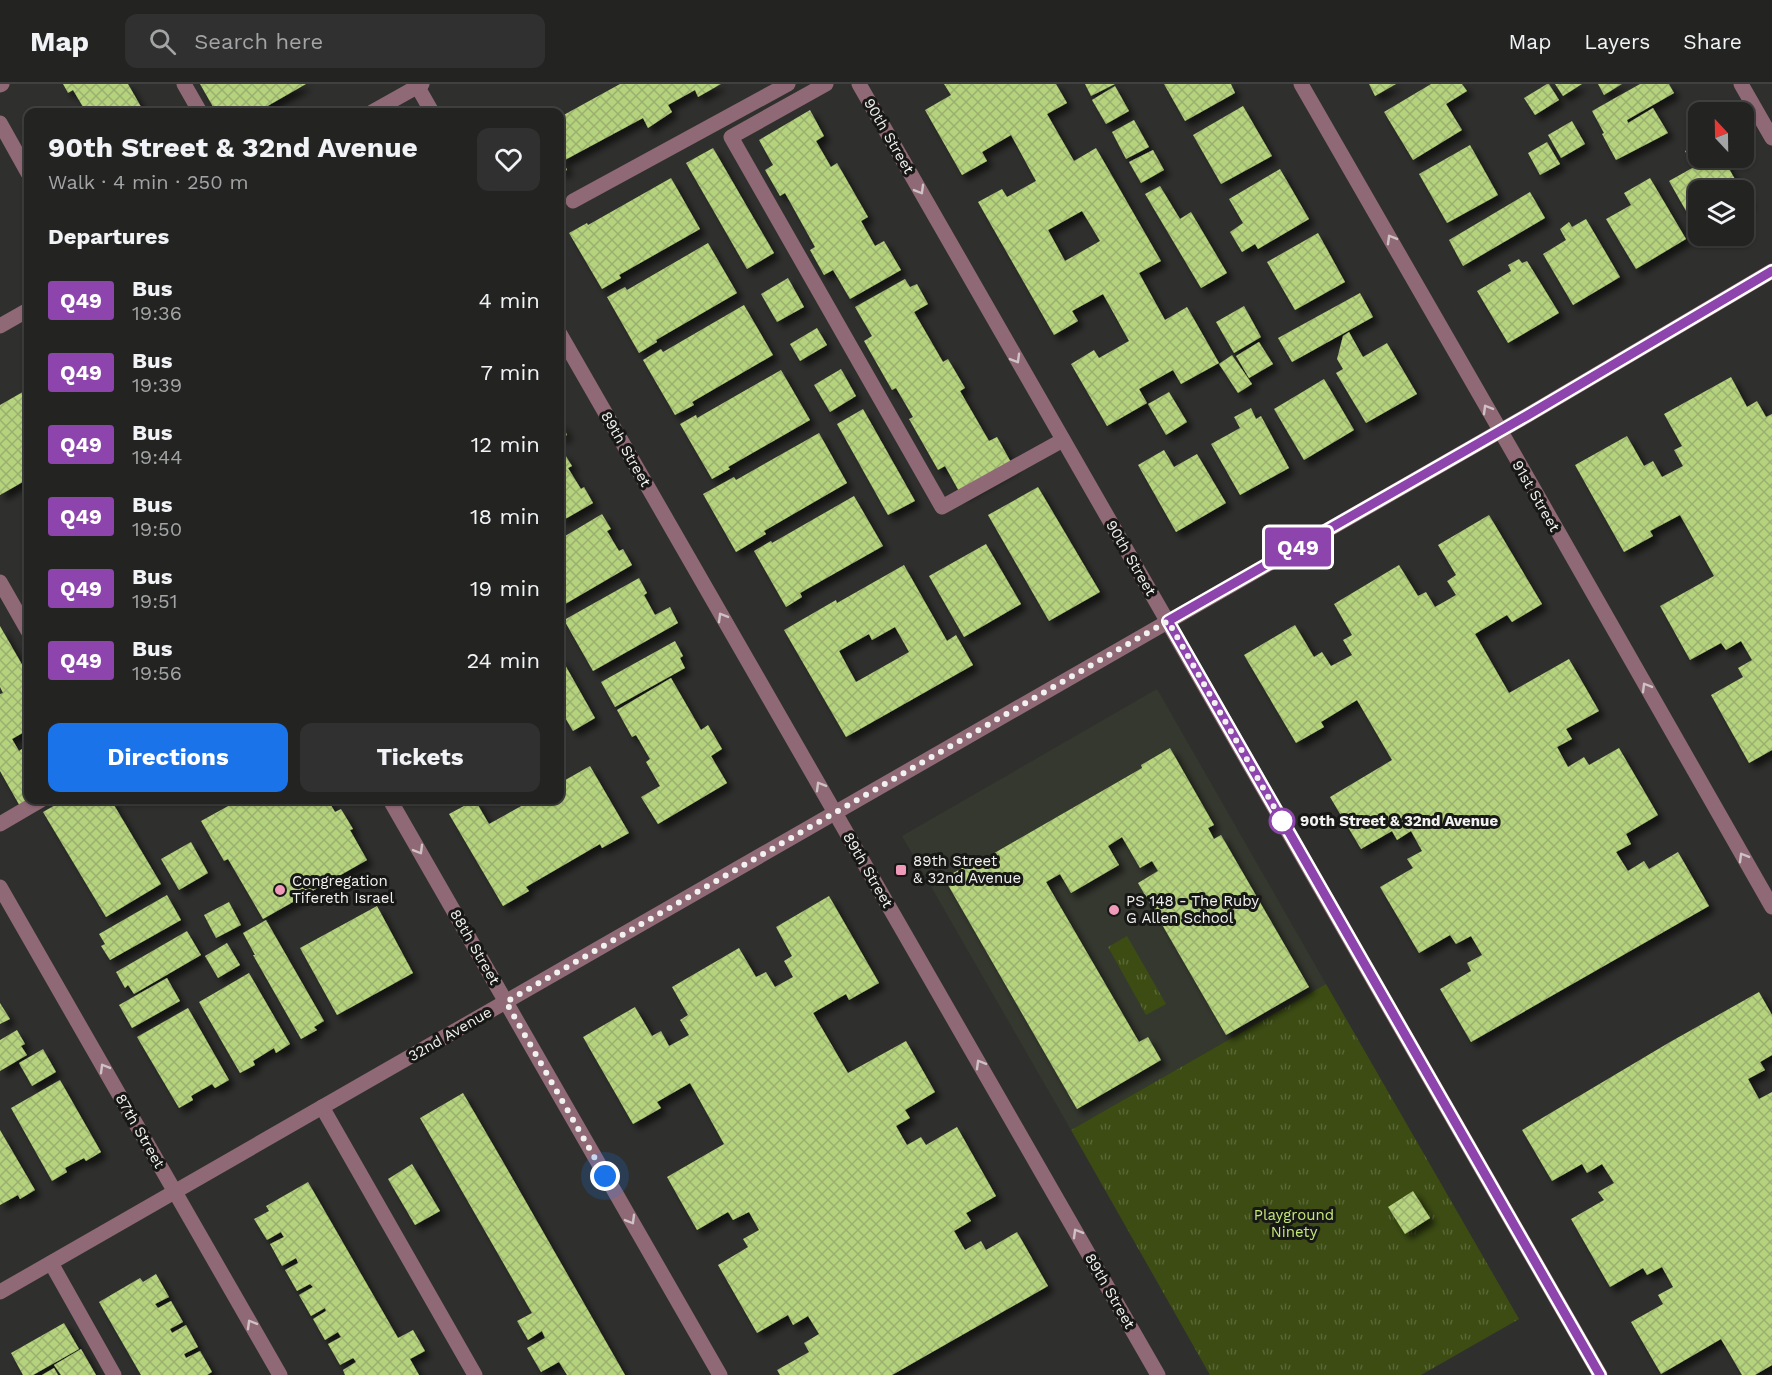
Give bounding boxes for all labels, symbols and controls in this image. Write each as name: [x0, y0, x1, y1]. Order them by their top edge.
search box: [125, 14, 545, 68]
text: Map: [30, 25, 89, 58]
icon: search: [146, 25, 179, 58]
text: Search here: [194, 29, 323, 54]
text: Map: [1508, 29, 1551, 54]
text: Layers: [1584, 29, 1650, 54]
text: Share: [1683, 29, 1742, 54]
street label: 90th Street: [860, 95, 918, 178]
north arrow: [1688, 102, 1754, 168]
map controls: [1688, 102, 1754, 246]
button: heart: [477, 128, 540, 191]
text: 90th Street & 32nd Avenue: [48, 131, 418, 164]
text: Walk · 4 min · 250 m: [48, 170, 249, 194]
button: layers: [1688, 180, 1754, 246]
one-way arrow: [912, 183, 924, 194]
text: Departures: [48, 224, 169, 249]
one-way arrow: [1387, 235, 1398, 245]
text: Bus: [132, 276, 172, 301]
text: Q49: [60, 288, 102, 313]
text: 4 min: [479, 288, 540, 313]
text: 19:36: [132, 301, 182, 325]
text: Bus: [132, 348, 172, 373]
one-way arrow: [1009, 353, 1021, 363]
text: Q49: [60, 360, 102, 385]
text: 7 min: [480, 360, 540, 385]
text: 19:39: [132, 373, 182, 397]
one-way arrow: [1482, 405, 1494, 415]
street label: 89th Street: [597, 408, 655, 491]
text: Bus: [132, 420, 172, 445]
text: Q49: [60, 432, 102, 457]
text: 12 min: [471, 432, 540, 457]
text: 19:44: [132, 445, 183, 469]
street label: 91st Street: [1508, 457, 1564, 536]
text: Bus: [132, 492, 172, 517]
text: Q49: [60, 504, 102, 529]
text: 18 min: [470, 504, 540, 529]
text: 19:50: [132, 517, 182, 541]
street label: 90th Street: [1102, 517, 1160, 600]
line badge: Q49: [1264, 528, 1332, 566]
text: Q49: [1277, 535, 1319, 560]
text: Bus: [132, 564, 172, 589]
text: Q49: [60, 576, 102, 601]
text: 19 min: [470, 576, 540, 601]
text: 19:51: [132, 589, 178, 613]
one-way arrow: [718, 613, 729, 623]
text: Bus: [132, 636, 172, 661]
text: Q49: [60, 648, 102, 673]
text: 24 min: [466, 648, 540, 673]
text: 19:56: [132, 661, 182, 685]
one-way arrow: [1642, 683, 1653, 694]
button: Directions: [48, 723, 288, 792]
button: Tickets: [300, 723, 540, 792]
one-way arrow: [815, 782, 827, 792]
marker: 90th Street & 32nd Avenue: [1269, 808, 1295, 834]
place label: 90th Street & 32nd Avenue: [1300, 812, 1498, 830]
street label: 89th Street: [839, 829, 897, 912]
one-way arrow: [412, 844, 424, 854]
place label: 89th Street & 32nd Avenue: [913, 852, 1021, 887]
one-way arrow: [1739, 853, 1750, 863]
marker: 89th Street & 32nd Avenue: [894, 863, 908, 877]
place label: Congregation Tifereth Israel: [292, 872, 394, 907]
marker: Congregation Tifereth Israel: [273, 883, 287, 897]
place label: PS 148 - The Ruby G Allen School: [1126, 892, 1259, 927]
marker: PS 148 - The Ruby G Allen School: [1107, 903, 1121, 917]
street label: 88th Street: [446, 906, 504, 989]
street label: 32nd Avenue: [405, 1003, 495, 1065]
one-way arrow: [975, 1060, 987, 1070]
one-way arrow: [100, 1064, 111, 1074]
street label: 87th Street: [111, 1091, 169, 1172]
your location: [590, 1161, 620, 1191]
park label: Playground Ninety: [1254, 1206, 1334, 1241]
one-way arrow: [624, 1214, 635, 1224]
one-way arrow: [1073, 1229, 1084, 1239]
street label: 89th Street: [1081, 1250, 1139, 1333]
one-way arrow: [247, 1320, 258, 1330]

